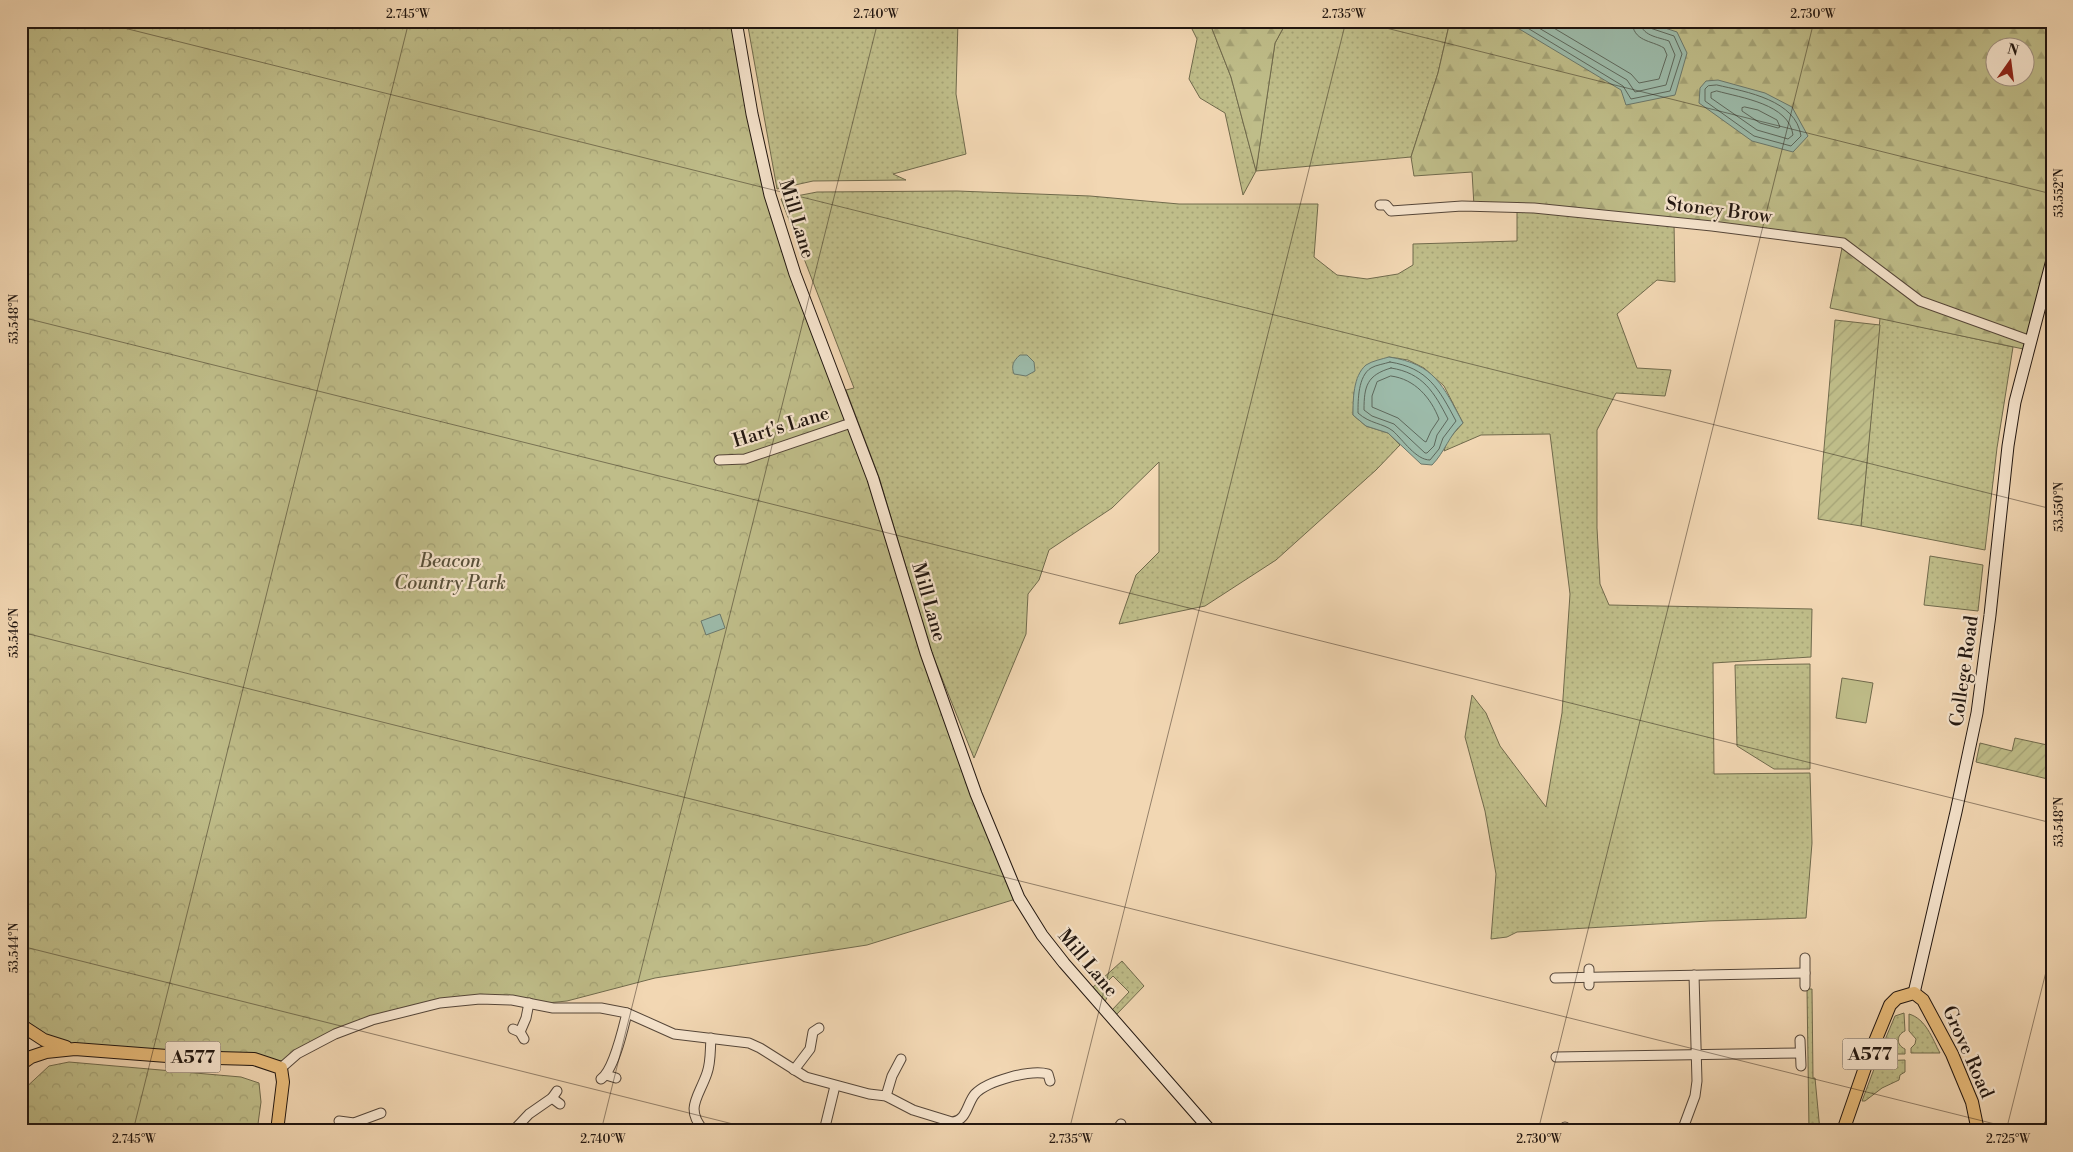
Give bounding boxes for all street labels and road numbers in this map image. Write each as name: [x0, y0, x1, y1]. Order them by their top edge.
street label: Mill Lane: [774, 177, 820, 261]
street label: Stoney Brow: [1665, 192, 1774, 229]
street label: Hart's Lane: [730, 401, 832, 453]
street label: Mill Lane: [906, 560, 952, 644]
street label: College Road: [1944, 614, 1984, 728]
street label: Mill Lane: [1053, 924, 1123, 1002]
street label: Grove Road: [1937, 1002, 1999, 1102]
road number: A577: [1842, 1038, 1898, 1070]
road number: A577: [166, 1042, 220, 1072]

